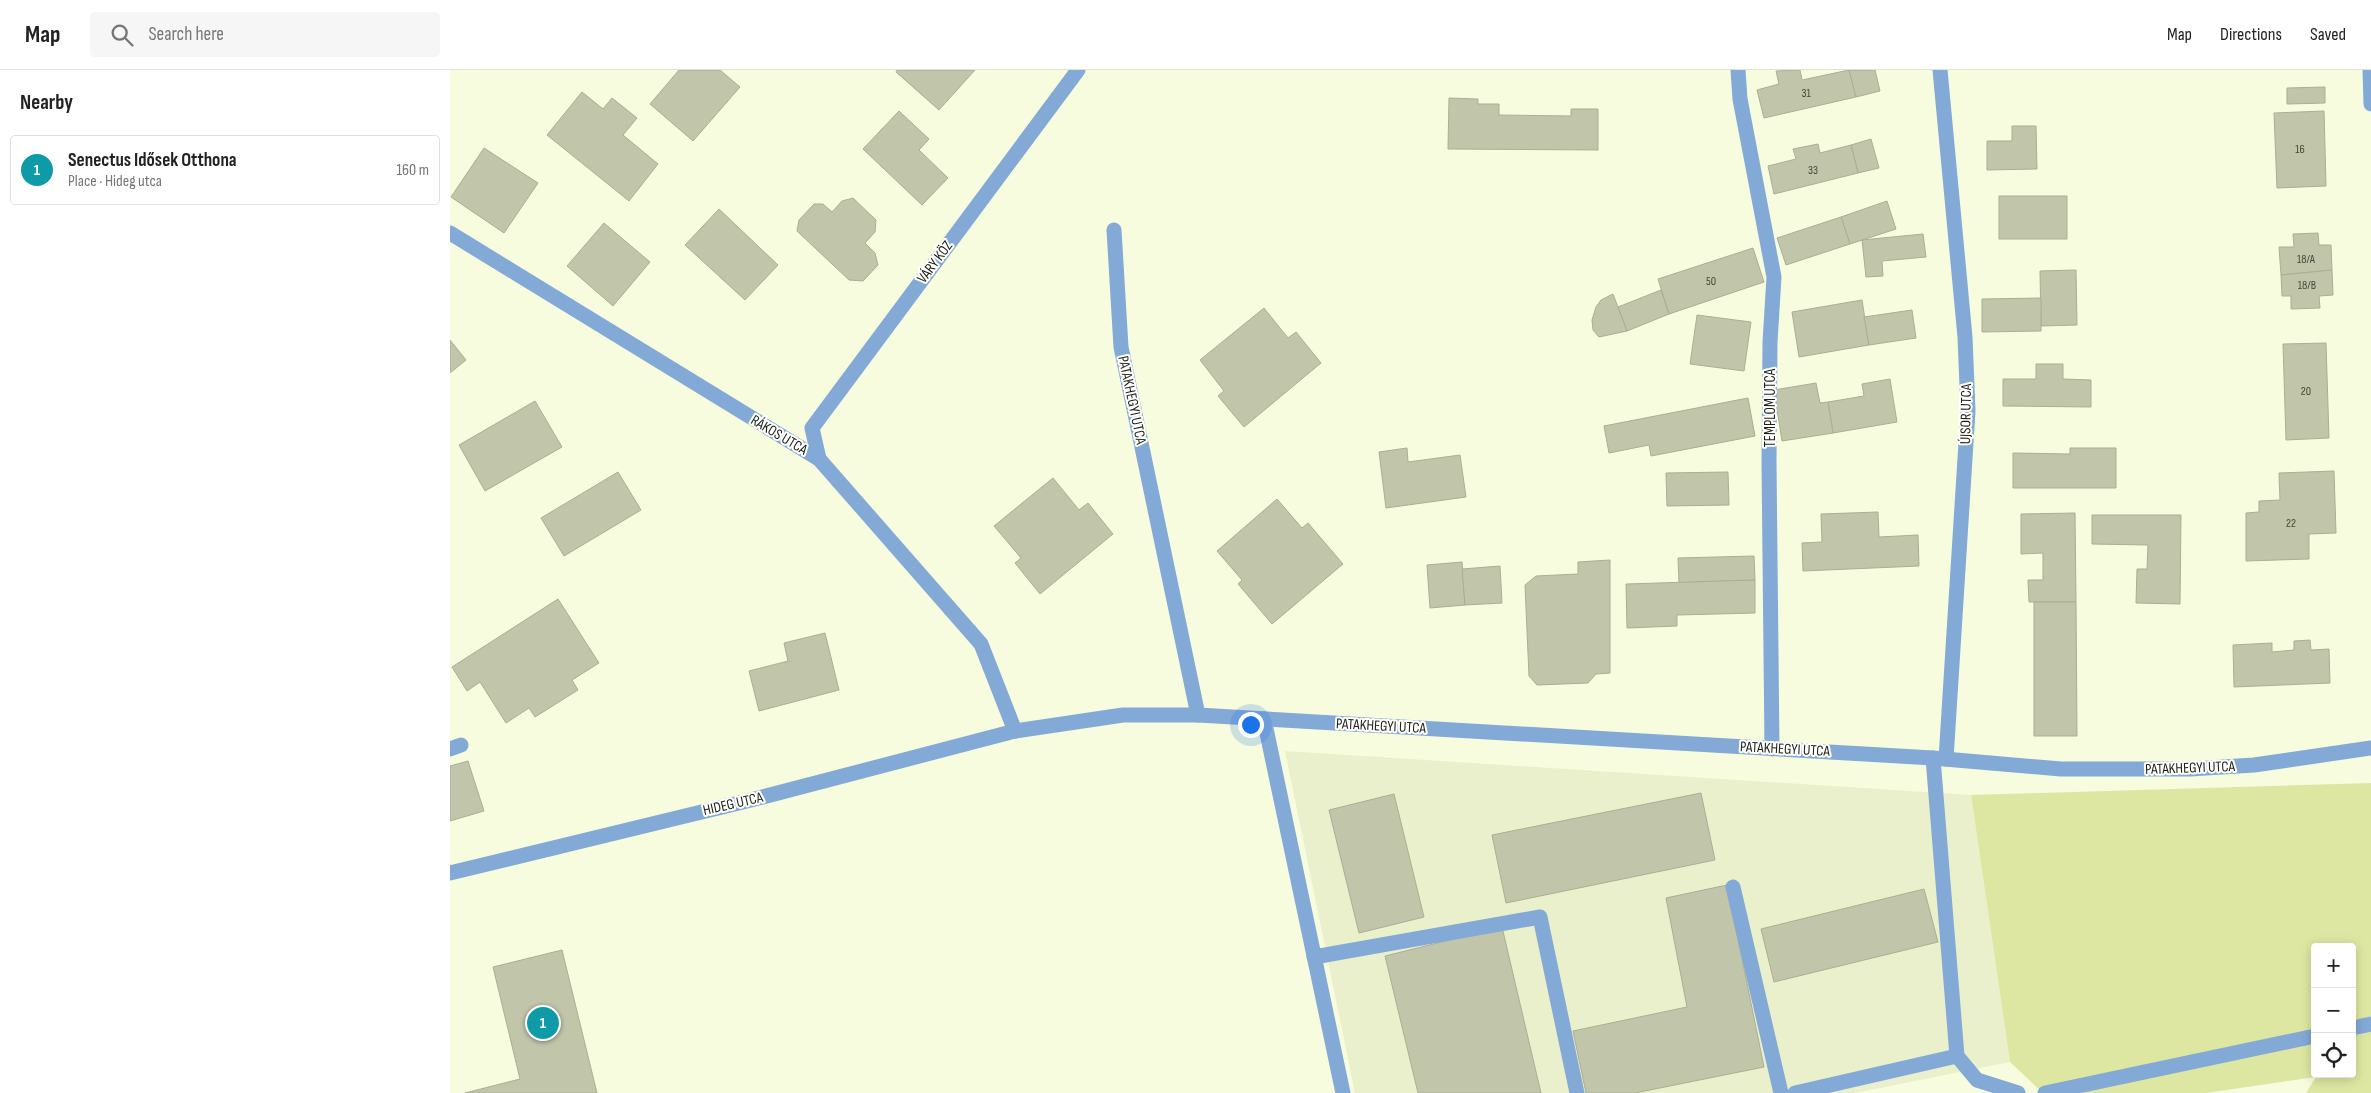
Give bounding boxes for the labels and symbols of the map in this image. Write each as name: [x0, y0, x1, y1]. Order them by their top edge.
house number: 31: [1801, 86, 1811, 101]
house number: 16: [2295, 142, 2305, 157]
house number: 33: [1808, 163, 1818, 178]
street label: VÁRY KÖZ: [913, 237, 957, 287]
house number: 18/A: [2297, 252, 2316, 267]
house number: 50: [1706, 274, 1716, 289]
house number: 18/B: [2298, 278, 2316, 293]
street label: PATAKHEGYI UTCA: [1113, 354, 1151, 447]
street label: TEMPLOM UTCA: [1761, 368, 1780, 447]
street label: ÚJSOR UTCA: [1956, 383, 1976, 444]
house number: 20: [2301, 384, 2311, 399]
street label: RÁKOS UTCA: [747, 411, 811, 460]
house number: 22: [2286, 516, 2296, 531]
your location: [1238, 712, 1264, 738]
street label: PATAKHEGYI UTCA: [1336, 714, 1427, 738]
street label: PATAKHEGYI UTCA: [1740, 737, 1831, 761]
street label: PATAKHEGYI UTCA: [2145, 757, 2236, 779]
street label: HIDEG UTCA: [701, 788, 765, 820]
pin: 1: [527, 1004, 559, 1042]

